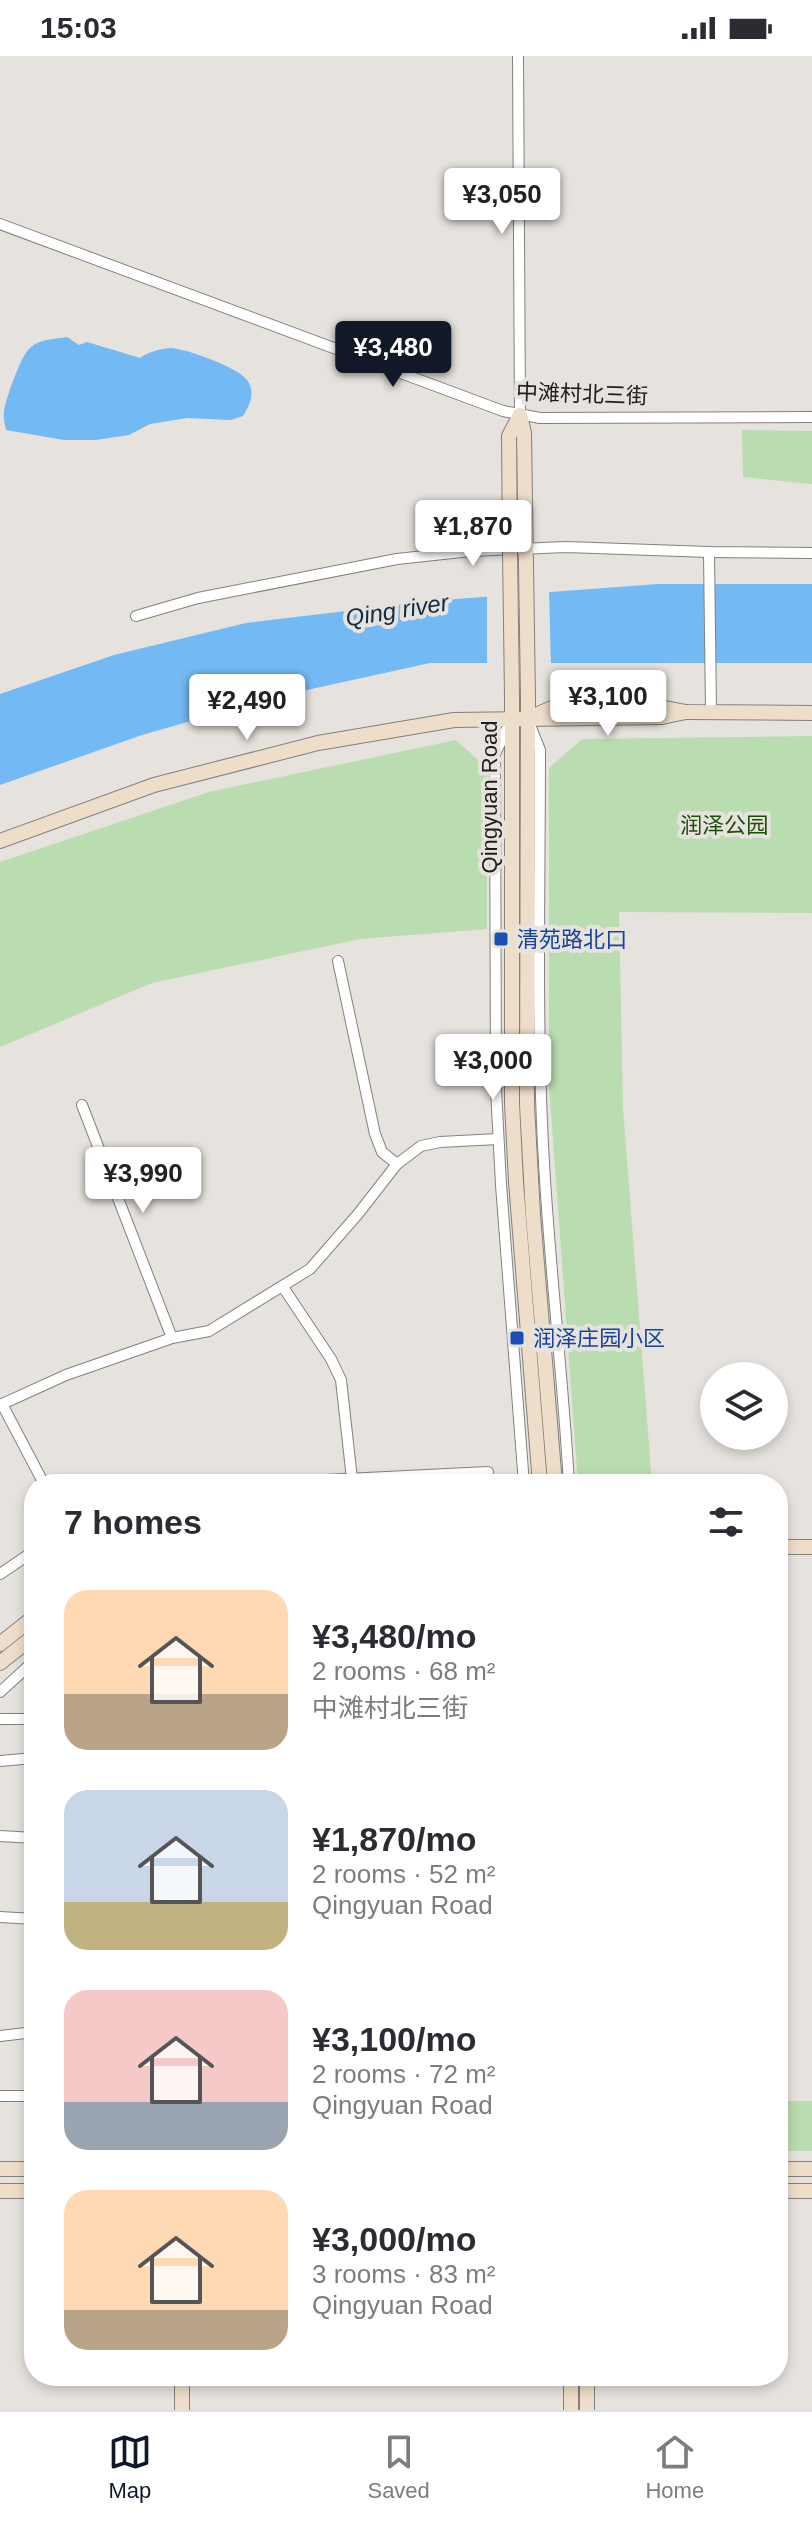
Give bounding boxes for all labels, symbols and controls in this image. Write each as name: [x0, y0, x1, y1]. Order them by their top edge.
text: 15:03: [40, 11, 117, 44]
pin: ¥3,050: [437, 168, 567, 236]
text: ¥3,050: [462, 179, 542, 209]
pin: ¥3,480: [328, 321, 458, 389]
text: ¥3,480: [353, 332, 433, 362]
street label: 中滩村北三街: [516, 379, 648, 409]
pin: ¥1,870: [408, 500, 538, 568]
text: ¥1,870: [433, 511, 513, 541]
water label: Qing river: [344, 588, 451, 631]
pin: ¥3,100: [543, 670, 673, 738]
pin: ¥2,490: [182, 674, 312, 742]
text: ¥3,100: [568, 681, 648, 711]
text: ¥2,490: [207, 685, 287, 715]
street label: Qingyuan Road: [477, 721, 502, 873]
park label: 润泽公园: [680, 813, 768, 838]
place label: 清苑路北口: [517, 927, 627, 952]
marker: 清苑路北口: [492, 930, 510, 948]
pin: ¥3,000: [428, 1034, 558, 1102]
text: ¥3,000: [453, 1045, 533, 1075]
pin: ¥3,990: [78, 1147, 208, 1215]
text: ¥3,990: [103, 1158, 183, 1188]
place label: 润泽庄园小区: [533, 1326, 665, 1351]
marker: 润泽庄园小区: [508, 1329, 526, 1347]
map controls: [700, 1362, 788, 1450]
button: layers: [700, 1362, 788, 1450]
icon: filters: [704, 1500, 748, 1544]
text: 7 homes: [64, 1503, 202, 1541]
text: ¥3,480/mo: [312, 1617, 476, 1655]
icon: home: [128, 1622, 224, 1718]
text: 2 rooms · 68 m²: [312, 1656, 496, 1686]
text: 中滩村北三街: [312, 1693, 468, 1723]
text: ¥1,870/mo: [312, 1820, 476, 1858]
icon: home: [128, 1822, 224, 1918]
text: 2 rooms · 52 m²: [312, 1859, 496, 1889]
text: Qingyuan Road: [312, 1890, 493, 1920]
text: ¥3,100/mo: [312, 2020, 476, 2058]
icon: home: [128, 2022, 224, 2118]
text: 2 rooms · 72 m²: [312, 2059, 496, 2089]
text: Qingyuan Road: [312, 2090, 493, 2120]
text: ¥3,000/mo: [312, 2220, 476, 2258]
icon: home: [128, 2222, 224, 2318]
text: 3 rooms · 83 m²: [312, 2259, 496, 2289]
text: Qingyuan Road: [312, 2290, 493, 2320]
tab: Map: [108, 2430, 152, 2504]
tab: Saved: [367, 2430, 430, 2504]
tab: Home: [645, 2430, 704, 2504]

